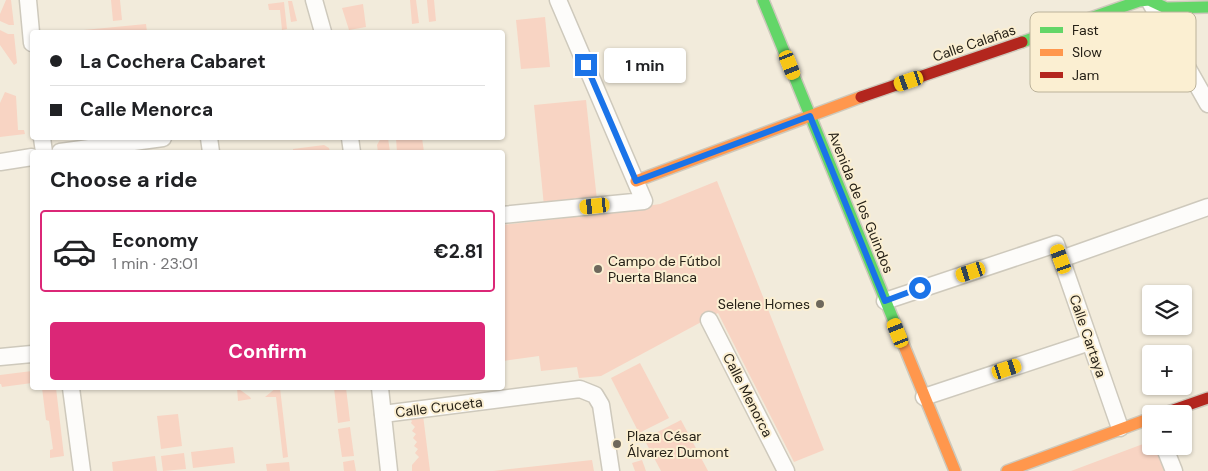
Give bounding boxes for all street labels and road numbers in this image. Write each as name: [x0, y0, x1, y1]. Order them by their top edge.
street label: Calle Calañas: [930, 20, 1018, 66]
street label: Avenida de los Guindos: [824, 128, 898, 276]
street label: Calle Cartaya: [1065, 292, 1111, 380]
street label: Calle Menorca: [719, 350, 777, 440]
street label: Calle Cruceta: [394, 393, 484, 421]

